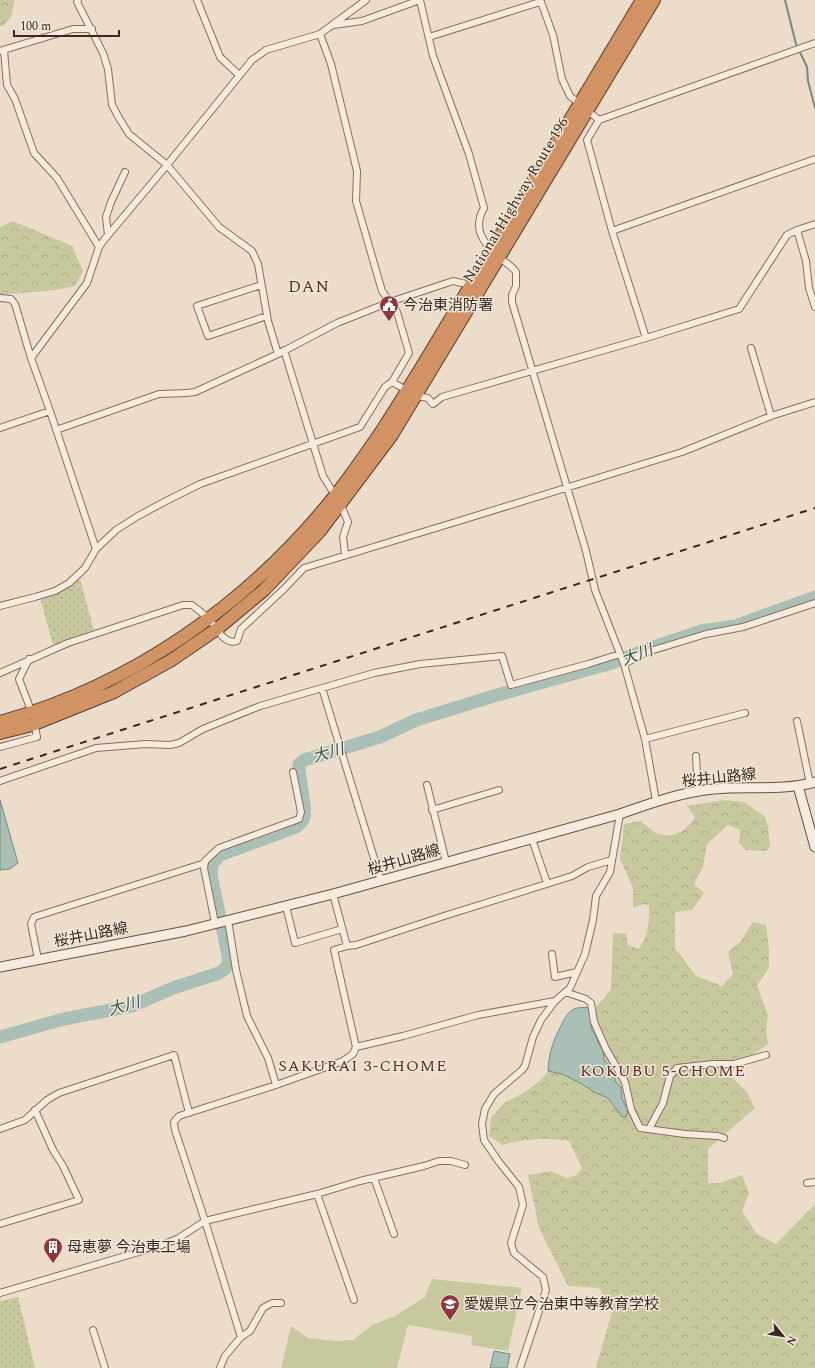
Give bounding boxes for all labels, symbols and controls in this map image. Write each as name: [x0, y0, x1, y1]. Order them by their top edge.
scale bar: [14, 12, 119, 38]
text: 100 m: [20, 17, 51, 36]
street label: National Highway Route 196: [457, 112, 575, 287]
district label: DAN: [288, 274, 330, 300]
public building icon: 今治東消防署: [378, 294, 400, 322]
place label: 今治東消防署: [403, 294, 493, 317]
water label: 大川: [618, 638, 658, 672]
water label: 大川: [309, 737, 349, 769]
street label: 桜井山路線: [680, 763, 758, 793]
street label: 桜井山路線: [365, 839, 443, 881]
street label: 桜井山路線: [52, 917, 130, 953]
water label: 大川: [105, 990, 144, 1022]
district label: SAKURAI 3-CHOME: [278, 1054, 448, 1078]
district label: KOKUBU 5-CHOME: [580, 1059, 746, 1083]
building icon: 母恵夢 今治東工場: [42, 1236, 64, 1264]
place label: 母恵夢 今治東工場: [67, 1236, 191, 1259]
school or university icon: 愛媛県立今治東中等教育学校: [439, 1293, 461, 1321]
place label: 愛媛県立今治東中等教育学校: [464, 1293, 659, 1316]
north arrow: [763, 1316, 803, 1356]
text: N: [782, 1333, 801, 1349]

